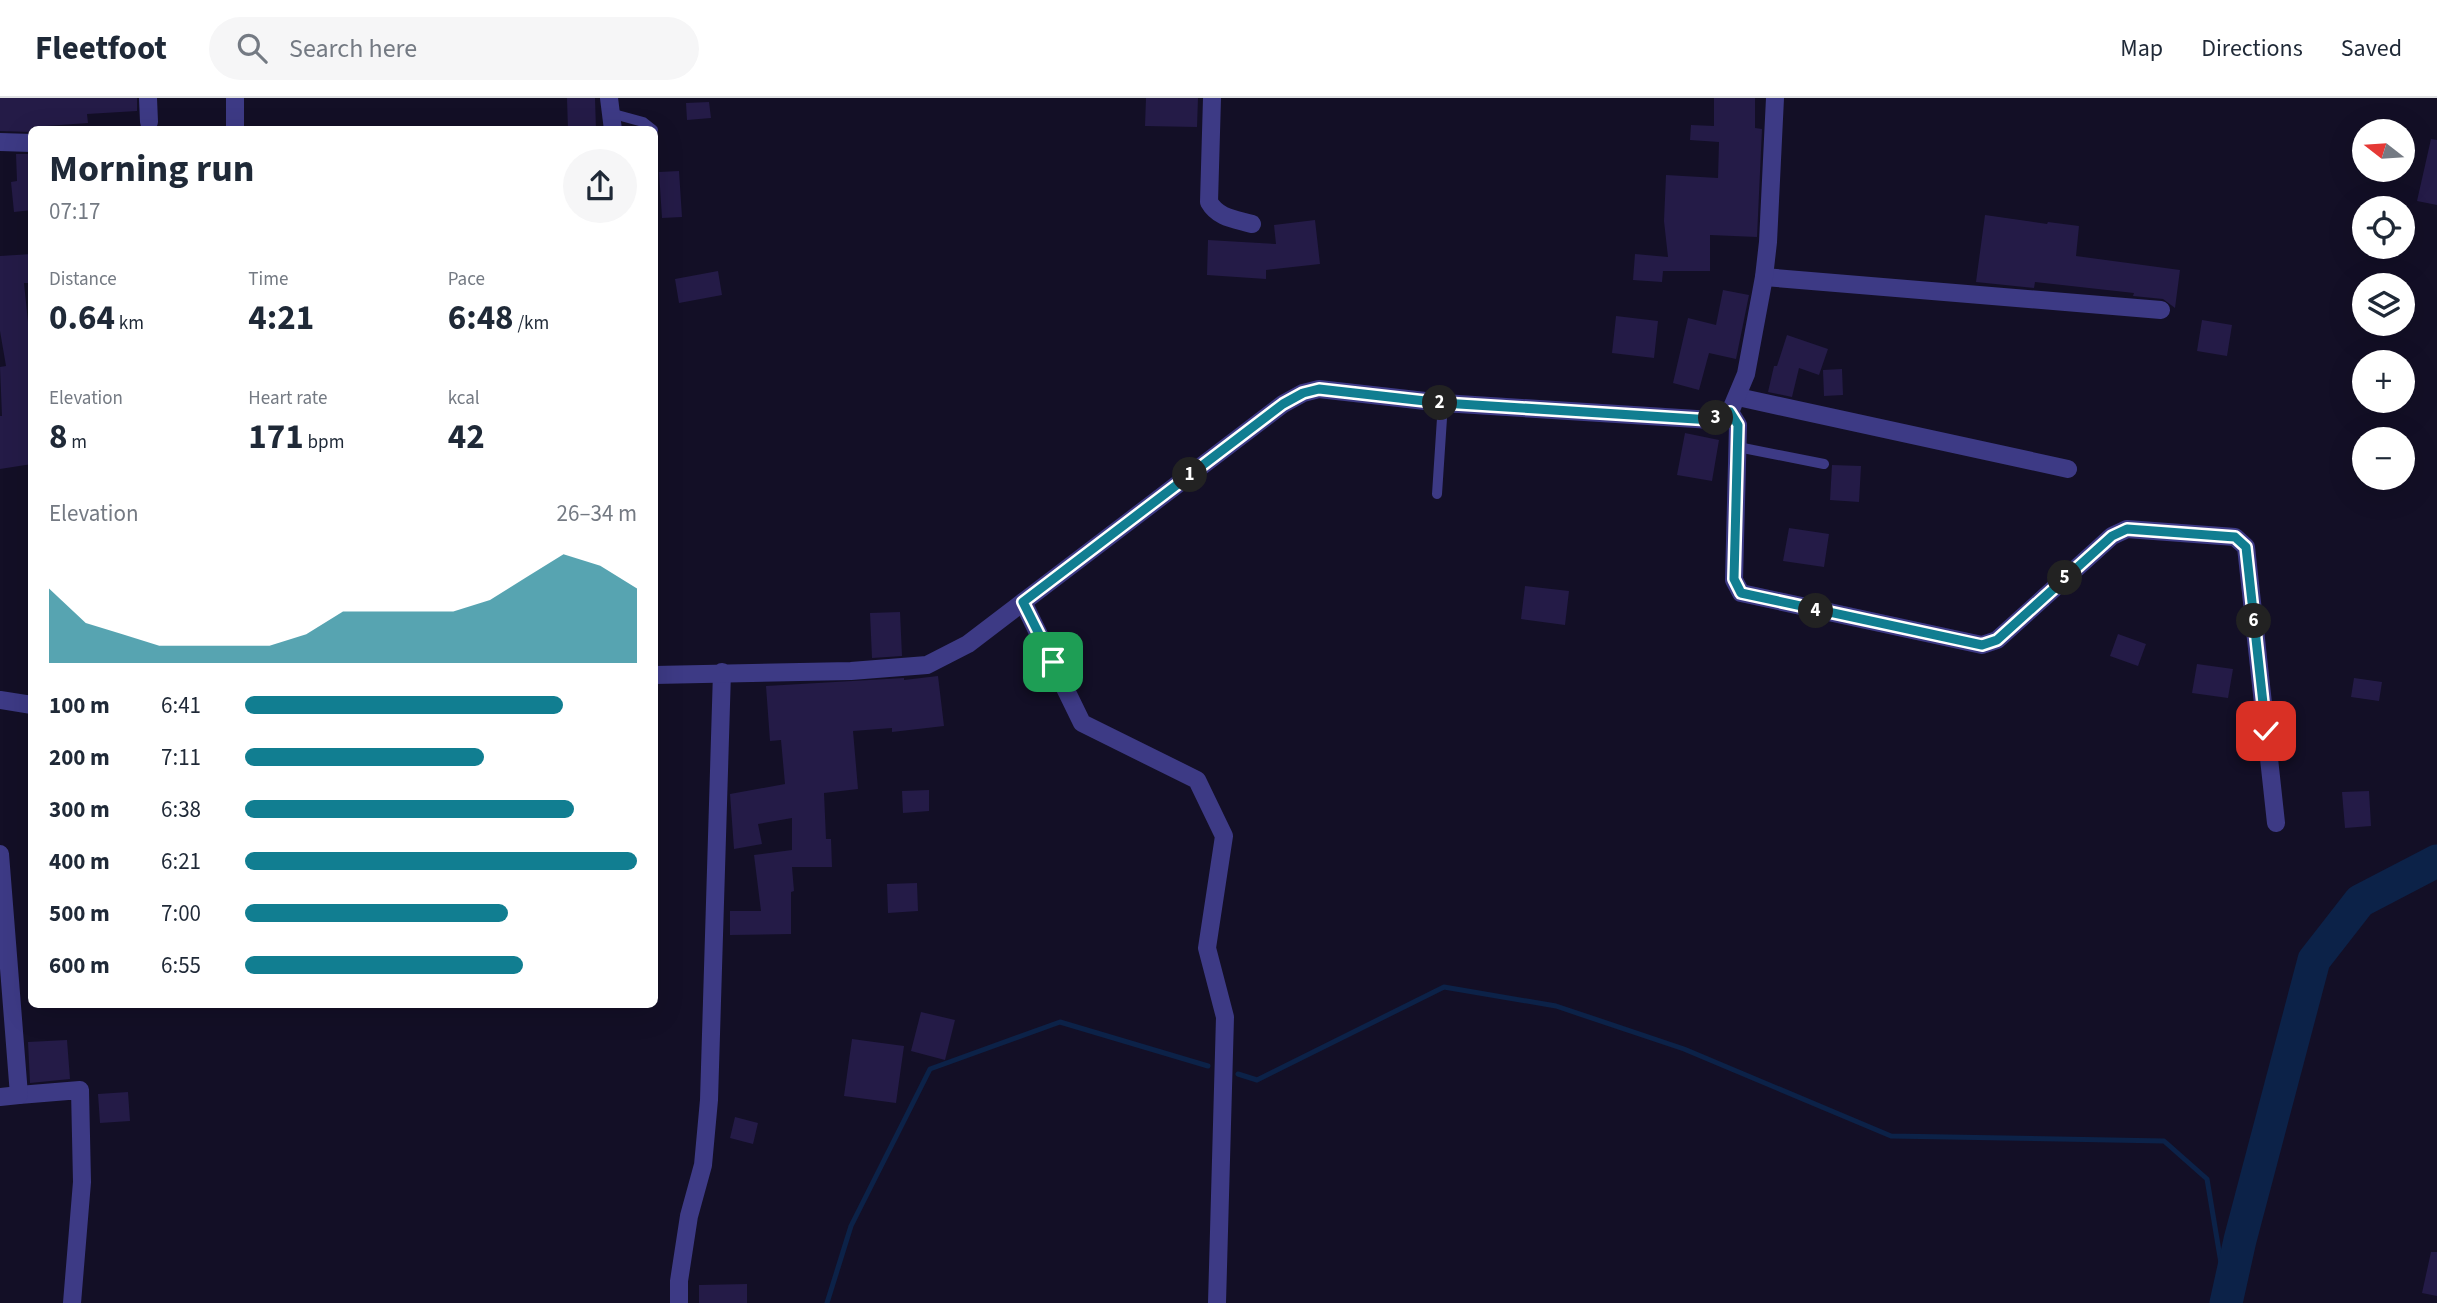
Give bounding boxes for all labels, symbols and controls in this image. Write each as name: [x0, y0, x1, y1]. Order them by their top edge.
search box: [209, 17, 699, 80]
text: Fleetfoot: [35, 25, 167, 72]
icon: search: [233, 29, 271, 67]
text: Search here: [289, 30, 417, 67]
text: Map: [2120, 31, 2163, 66]
text: Directions: [2201, 31, 2303, 66]
text: Saved: [2341, 31, 2402, 66]
north arrow: [2352, 119, 2415, 182]
map controls: [2352, 119, 2415, 490]
text: Morning run: [49, 142, 254, 196]
button: share: [563, 149, 637, 223]
text: 07:17: [49, 195, 100, 228]
button: locate: [2352, 196, 2415, 259]
text: Distance: [49, 266, 117, 293]
text: Time: [248, 266, 288, 293]
text: Pace: [448, 266, 485, 293]
button: layers: [2352, 273, 2415, 336]
text: 0.64: [49, 293, 115, 343]
text: 4:21: [248, 293, 314, 343]
text: 6:48: [448, 293, 514, 343]
text: km: [115, 310, 144, 337]
text: /km: [514, 310, 549, 337]
button: +: [2352, 350, 2415, 413]
text: Elevation: [49, 385, 123, 412]
text: Heart rate: [248, 385, 327, 412]
text: kcal: [448, 385, 480, 412]
pin: 2: [1422, 386, 1458, 420]
text: 2: [1434, 389, 1445, 416]
pin: 3: [1698, 400, 1734, 436]
text: 3: [1710, 404, 1721, 431]
text: 8: [49, 412, 67, 462]
text: 171: [248, 412, 304, 462]
text: 42: [448, 412, 485, 462]
button: −: [2352, 427, 2415, 490]
text: m: [67, 429, 87, 456]
text: bpm: [304, 429, 344, 456]
pin: 1: [1172, 458, 1208, 492]
text: 1: [1184, 461, 1195, 488]
text: Elevation: [49, 497, 139, 530]
text: 26–34 m: [557, 497, 637, 530]
pin: 5: [2048, 560, 2082, 596]
text: 5: [2059, 564, 2070, 591]
pin: 4: [1798, 594, 1834, 628]
text: 4: [1810, 597, 1821, 624]
pin: 6: [2236, 603, 2272, 638]
text: 6: [2248, 607, 2259, 634]
pin: [1023, 632, 1083, 692]
icon: arrive: [1034, 643, 1072, 681]
text: 100 m: [49, 689, 110, 722]
text: 6:41: [161, 689, 201, 722]
pin: [2236, 701, 2296, 761]
icon: check: [2247, 712, 2285, 750]
text: 200 m: [49, 741, 110, 774]
text: 7:11: [161, 741, 201, 774]
text: 300 m: [49, 793, 110, 826]
text: 6:38: [161, 793, 201, 826]
text: 400 m: [49, 845, 110, 878]
text: 6:21: [161, 845, 201, 878]
text: 500 m: [49, 897, 110, 930]
text: 7:00: [161, 897, 201, 930]
text: 600 m: [49, 949, 110, 982]
text: 6:55: [161, 949, 201, 982]

